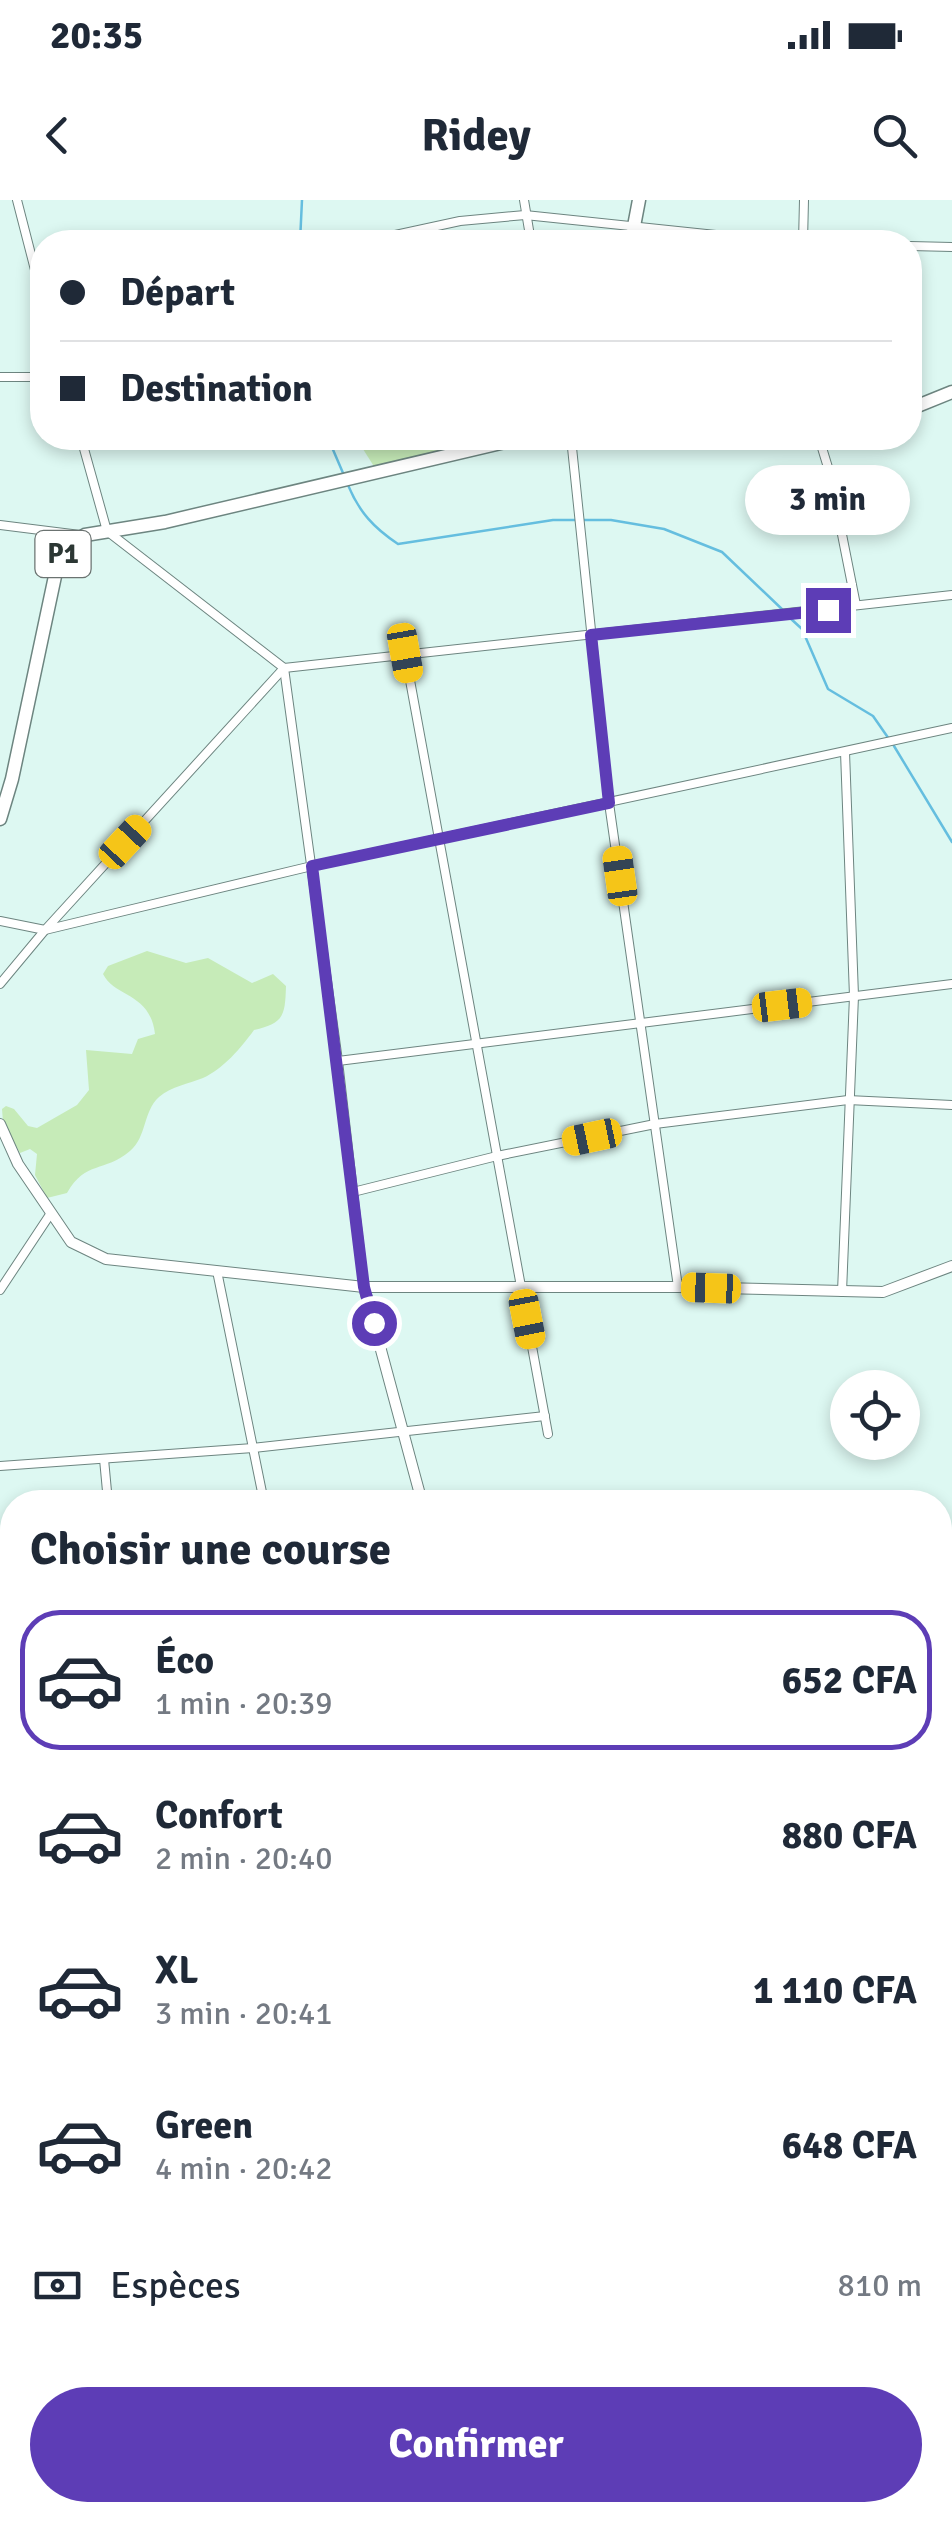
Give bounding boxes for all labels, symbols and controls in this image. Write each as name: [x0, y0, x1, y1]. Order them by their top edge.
text: 20:35: [50, 12, 143, 59]
icon: back: [30, 108, 85, 163]
text: Ridey: [421, 108, 531, 163]
icon: search: [867, 108, 922, 163]
text: Départ: [120, 269, 235, 316]
text: Destination: [120, 365, 313, 412]
callout: 3 min: [746, 465, 910, 535]
text: 3 min: [789, 480, 866, 519]
road number: P1: [36, 531, 90, 577]
route end: [806, 588, 851, 633]
car: [385, 621, 425, 685]
car: [94, 810, 156, 874]
car: [601, 844, 639, 908]
car: [750, 986, 814, 1024]
car: [560, 1116, 624, 1158]
car: [680, 1272, 742, 1304]
car: [507, 1287, 547, 1351]
route start: [352, 1301, 397, 1346]
map controls: [830, 1370, 920, 1460]
button: locate: [830, 1370, 920, 1460]
text: Choisir une course: [30, 1522, 391, 1577]
icon: car: [35, 1635, 125, 1725]
text: Éco: [155, 1637, 214, 1684]
text: 652 CFA: [782, 1657, 917, 1704]
text: 1 min · 20:39: [155, 1684, 333, 1723]
icon: car: [35, 1790, 125, 1880]
text: Confort: [155, 1792, 283, 1839]
text: 880 CFA: [782, 1812, 917, 1859]
text: 2 min · 20:40: [155, 1839, 333, 1878]
icon: car: [35, 1945, 125, 2035]
text: XL: [155, 1947, 198, 1994]
text: 1 110 CFA: [753, 1967, 917, 2014]
text: 3 min · 20:41: [155, 1994, 333, 2033]
icon: car: [35, 2100, 125, 2190]
text: Green: [155, 2102, 253, 2149]
text: 648 CFA: [782, 2122, 917, 2169]
text: 4 min · 20:42: [155, 2149, 333, 2188]
icon: cash: [30, 2258, 85, 2313]
text: Espèces: [110, 2262, 241, 2309]
text: 810 m: [838, 2266, 922, 2305]
button: Confirmer: [30, 2387, 922, 2502]

